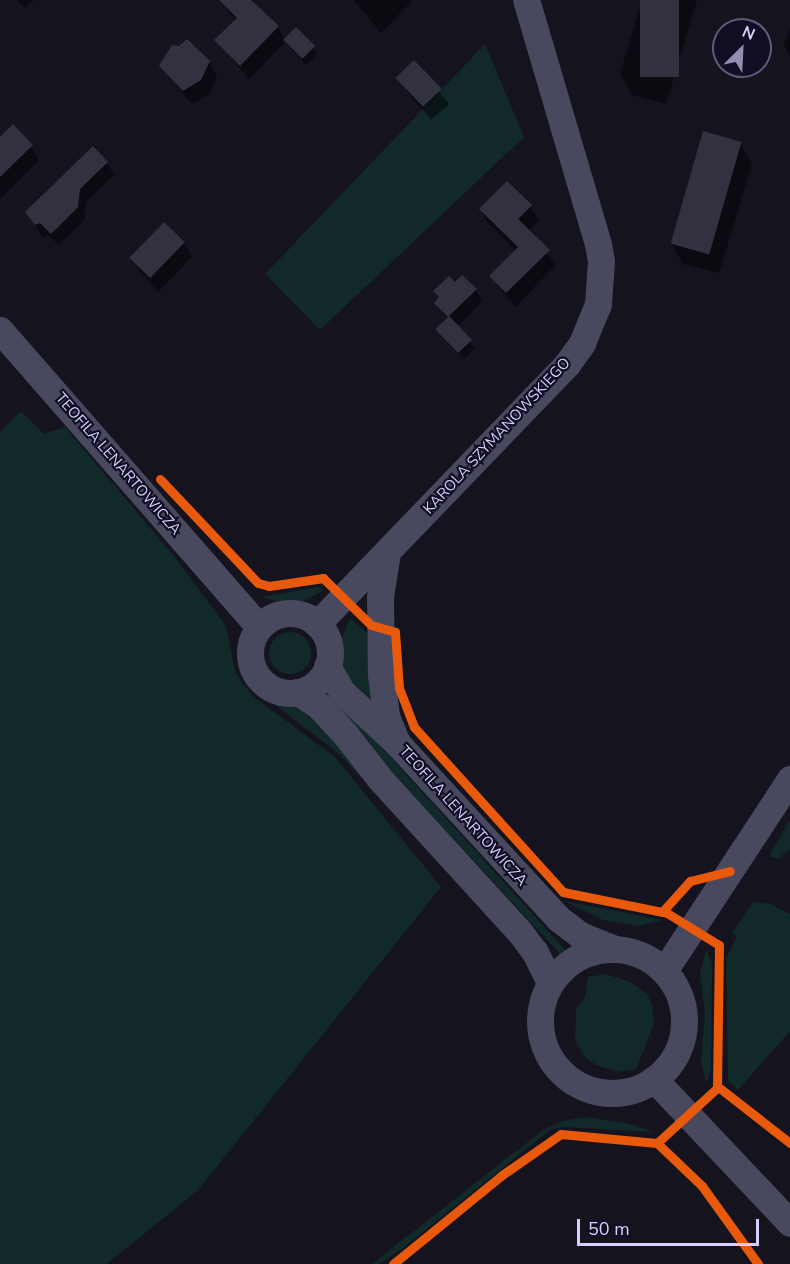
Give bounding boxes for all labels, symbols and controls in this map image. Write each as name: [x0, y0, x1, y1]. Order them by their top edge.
north arrow: [712, 18, 772, 78]
text: N: [739, 21, 758, 46]
street label: KAROLA SZYMANOWSKIEGO: [420, 354, 574, 518]
street label: TEOFILA LENARTOWICZA: [51, 389, 185, 539]
street label: TEOFILA LENARTOWICZA: [395, 742, 531, 890]
scale bar: [580, 1207, 762, 1245]
text: 50 m: [588, 1217, 630, 1241]

